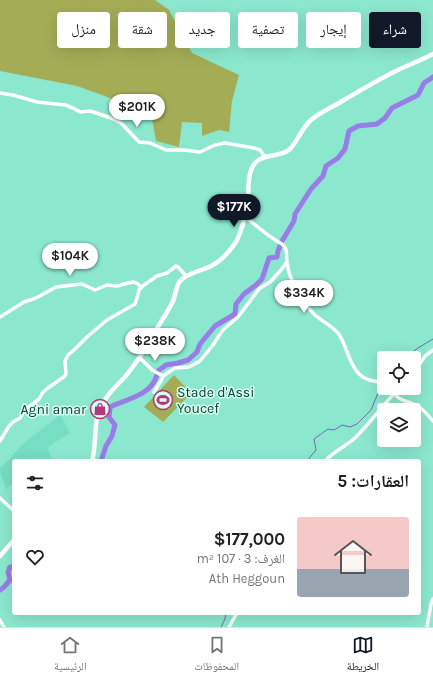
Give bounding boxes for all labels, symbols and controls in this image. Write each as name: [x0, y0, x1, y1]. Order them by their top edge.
chip: منزل: [57, 12, 110, 48]
chip: شقة: [118, 12, 167, 48]
chip: جديد: [175, 12, 230, 48]
chip: تصفية: [238, 12, 298, 48]
chip: إيجار: [306, 12, 361, 48]
chip: شراء: [369, 12, 421, 48]
pin: $201K: [109, 94, 165, 128]
text: $201K: [118, 99, 156, 114]
pin: $177K: [206, 194, 262, 228]
text: $177K: [216, 199, 252, 214]
pin: $104K: [42, 243, 98, 277]
text: $104K: [51, 248, 89, 263]
pin: $334K: [276, 280, 332, 314]
text: $334K: [283, 285, 325, 300]
pin: $238K: [127, 328, 183, 362]
text: $238K: [134, 333, 176, 348]
map controls: [377, 351, 421, 447]
button: locate: [377, 351, 421, 395]
place label: Stade d'Assi Youcef: [177, 384, 254, 417]
sports icon: Stade d'Assi Youcef: [152, 389, 174, 411]
shop icon: Agni amar: [89, 398, 111, 420]
place label: Agni amar: [21, 401, 87, 418]
button: layers: [377, 403, 421, 447]
text: العقارات: 5: [337, 471, 409, 491]
icon: filters: [24, 472, 46, 494]
text: $177,000: [214, 529, 285, 549]
icon: home: [329, 533, 377, 581]
icon: heart: [24, 546, 46, 568]
text: الغرف: 3 · 107 m²: [197, 551, 285, 566]
text: Ath Heggoun: [209, 571, 285, 586]
tab: الرئيسية: [54, 634, 87, 677]
tab: المحفوظات: [194, 634, 239, 677]
tab: الخريطة: [347, 634, 379, 677]

